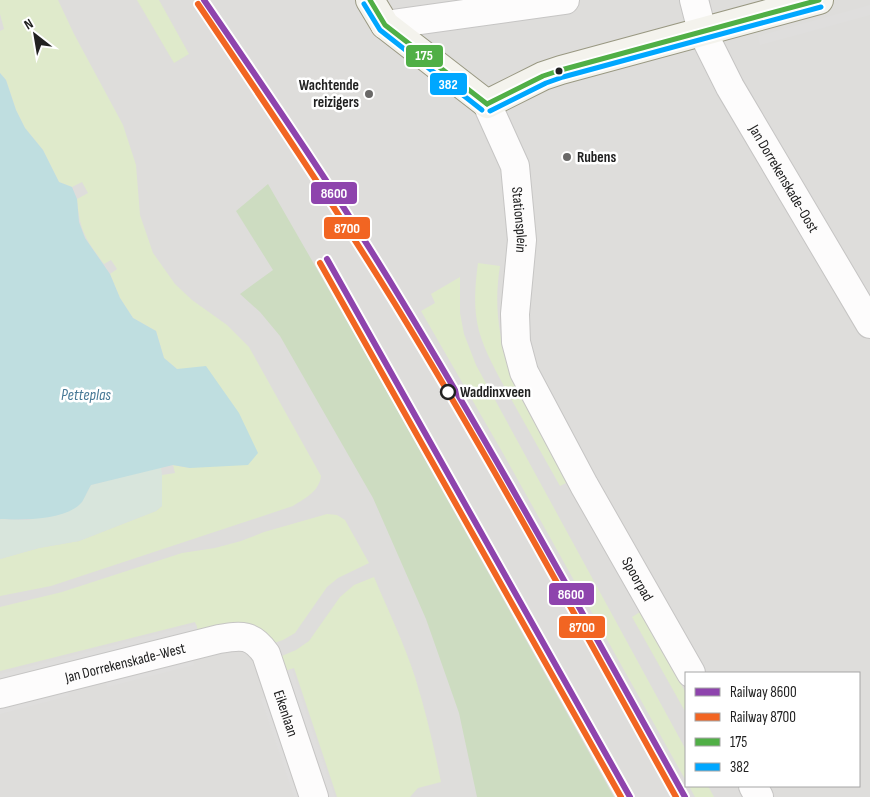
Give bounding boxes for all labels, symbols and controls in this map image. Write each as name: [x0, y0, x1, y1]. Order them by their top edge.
north arrow: [10, 10, 60, 60]
text: N: [21, 15, 36, 33]
line badge: 175: [405, 44, 444, 68]
text: 175: [415, 47, 433, 64]
unlabelled marker: [554, 66, 564, 76]
line badge: 382: [429, 72, 468, 96]
place label: Wachtende reizigers: [299, 76, 359, 112]
text: 382: [438, 76, 458, 93]
marker: Wachtende reizigers: [363, 88, 375, 100]
street label: Jan Dorrekenskade-Oost: [744, 120, 824, 236]
place label: Rubens: [577, 148, 616, 167]
marker: Rubens: [561, 151, 573, 163]
line badge: 8600: [310, 181, 358, 205]
text: 8600: [321, 185, 348, 202]
street label: Stationsplein: [507, 186, 532, 254]
line badge: 8700: [323, 216, 371, 240]
text: 8700: [334, 220, 360, 237]
place label: Waddinxveen: [460, 383, 531, 402]
marker: Waddinxveen: [440, 384, 456, 400]
water label: Petteplas: [61, 386, 111, 405]
street label: Spoorpad: [618, 554, 658, 605]
line badge: 8600: [548, 582, 595, 606]
text: 8600: [558, 586, 585, 603]
line badge: 8700: [558, 615, 606, 639]
text: 8700: [569, 619, 595, 636]
street label: Jan Dorrekenskade-West: [62, 638, 188, 687]
legend: [685, 672, 860, 787]
text: Railway 8600: [730, 683, 797, 702]
street label: Eikenlaan: [269, 688, 302, 739]
text: Railway 8700: [730, 708, 796, 727]
text: 175: [730, 733, 747, 752]
text: 382: [730, 758, 749, 777]

